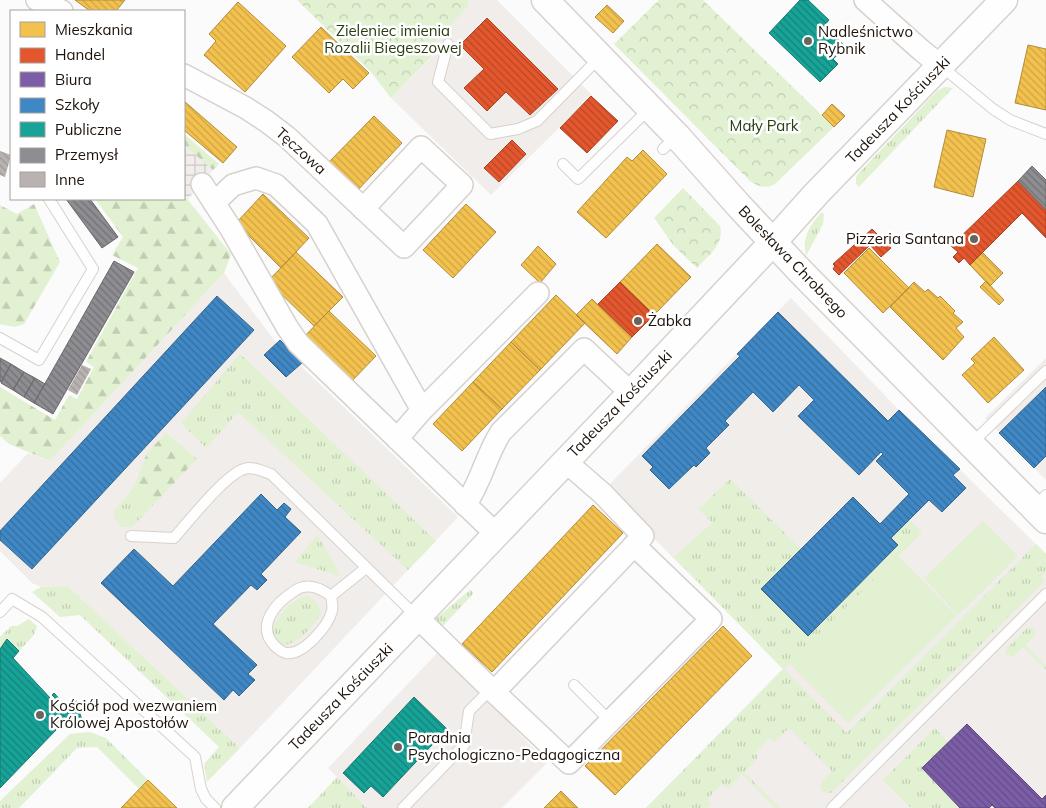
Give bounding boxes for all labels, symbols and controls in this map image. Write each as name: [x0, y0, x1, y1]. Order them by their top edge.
legend: [10, 10, 185, 200]
text: Mieszkania: [55, 20, 133, 39]
park label: Zieleniec imienia Rozalii Biegeszowej: [324, 21, 462, 57]
place label: Nadleśnictwo Rybnik: [818, 22, 913, 58]
marker: Nadleśnictwo Rybnik: [802, 35, 814, 47]
text: Handel: [55, 45, 105, 64]
street label: Tadeusza Kościuszki: [841, 52, 954, 167]
text: Biura: [55, 70, 92, 89]
text: Szkoły: [55, 95, 100, 114]
park label: Mały Park: [730, 116, 799, 135]
text: Publiczne: [55, 120, 122, 139]
street label: Tęczowa: [272, 123, 331, 178]
text: Przemysł: [55, 145, 118, 164]
text: Inne: [55, 170, 85, 189]
street label: Bolesława Chrobrego: [735, 201, 852, 322]
place label: Pizzeria Santana: [846, 229, 964, 248]
marker: Pizzeria Santana: [968, 233, 980, 245]
place label: Żabka: [648, 311, 691, 330]
marker: Żabka: [632, 315, 644, 327]
street label: Tadeusza Kościuszki: [563, 346, 676, 461]
street label: Tadeusza Kościuszki: [284, 639, 397, 754]
place label: Kościół pod wezwaniem Królowej Apostołów: [50, 696, 217, 732]
marker: Kościół pod wezwaniem Królowej Apostołów: [34, 709, 46, 721]
place label: Poradnia Psychologiczno-Pedagogiczna: [408, 728, 620, 764]
marker: Poradnia Psychologiczno-Pedagogiczna: [392, 741, 404, 753]

